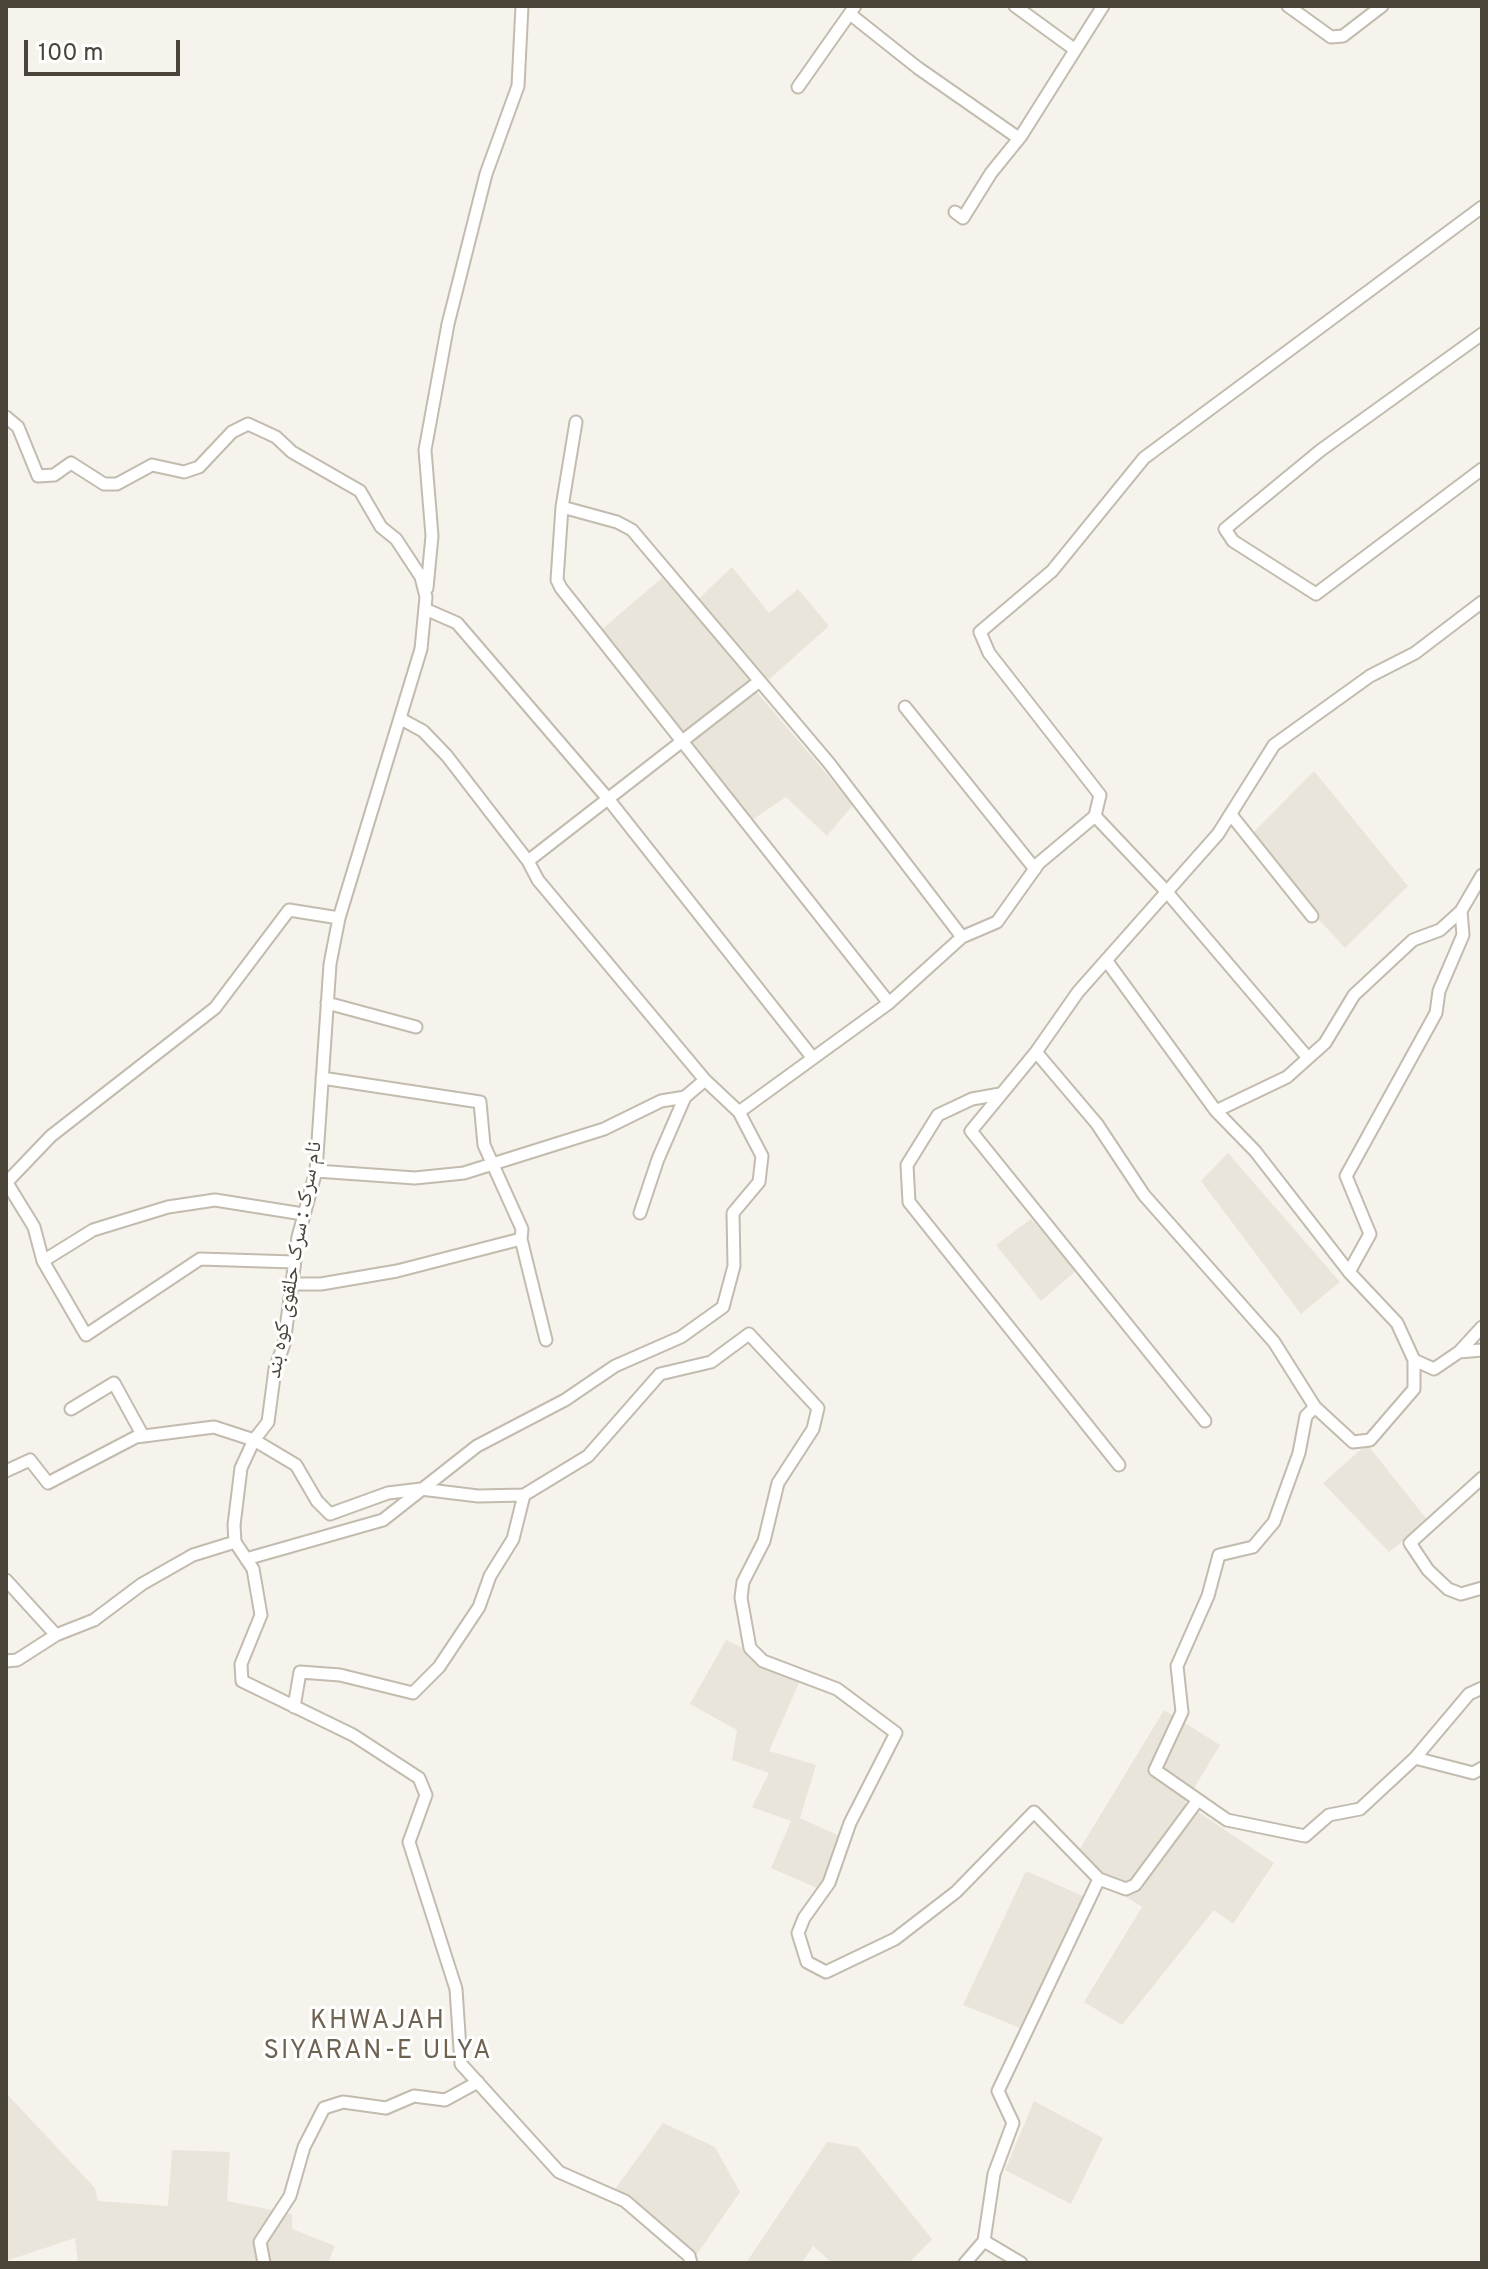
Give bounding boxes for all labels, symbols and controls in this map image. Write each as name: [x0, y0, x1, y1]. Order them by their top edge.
scale bar: [28, 24, 184, 74]
text: 100 m: [38, 39, 104, 69]
street label: نام سرک : سرک حلقوی کوه بند: [262, 1140, 330, 1380]
district label: KHWAJAH SIYARAN-E ULYA: [263, 2007, 493, 2068]

